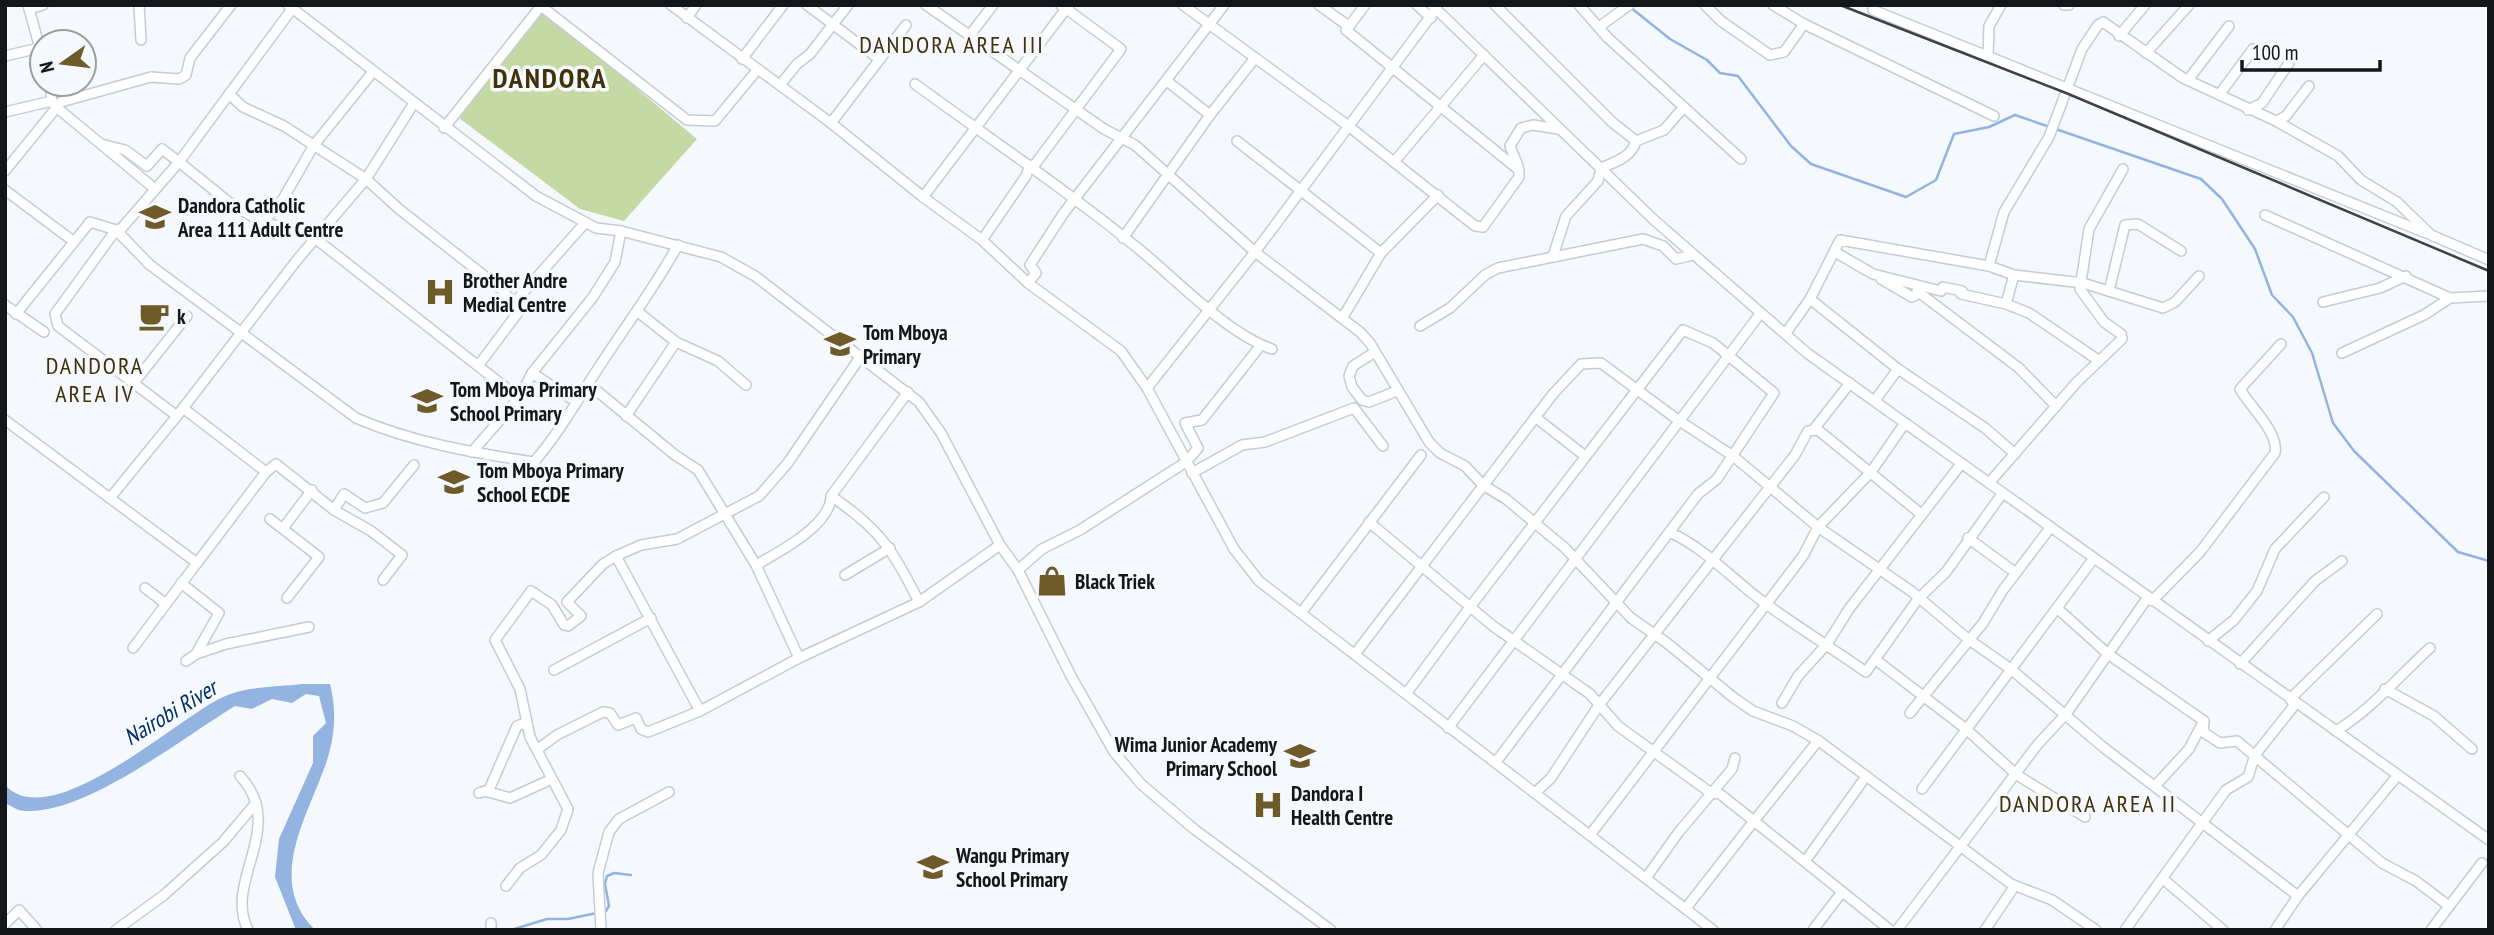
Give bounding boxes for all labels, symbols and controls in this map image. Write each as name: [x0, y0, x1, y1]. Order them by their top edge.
north arrow: [28, 28, 98, 98]
scale bar: [2242, 28, 2380, 72]
district label: DANDORA AREA III: [859, 29, 1045, 60]
text: 100 m: [2252, 39, 2298, 66]
text: N: [34, 59, 59, 75]
district label: DANDORA: [492, 59, 608, 96]
place label: Dandora Catholic Area 111 Adult Centre: [177, 192, 344, 243]
school or university icon: Dandora Catholic Area 111 Adult Centre: [138, 200, 172, 234]
place label: Brother Andre Medial Centre: [463, 267, 568, 318]
hospital icon: Brother Andre Medial Centre: [423, 275, 457, 309]
cafe icon: k: [137, 299, 171, 333]
place label: k: [177, 303, 186, 330]
place label: Tom Mboya Primary: [863, 319, 948, 370]
school or university icon: Tom Mboya Primary: [823, 327, 857, 361]
district label: DANDORA AREA IV: [46, 350, 144, 409]
place label: Tom Mboya Primary School Primary: [450, 376, 597, 427]
school or university icon: Tom Mboya Primary School Primary: [410, 384, 444, 418]
place label: Tom Mboya Primary School ECDE: [477, 457, 624, 508]
school or university icon: Tom Mboya Primary School ECDE: [437, 465, 471, 499]
shop icon: Black Triek: [1035, 564, 1069, 598]
place label: Black Triek: [1075, 568, 1155, 595]
water label: Nairobi River: [118, 671, 225, 751]
place label: Wima Junior Academy Primary School: [1114, 731, 1278, 782]
school or university icon: Wima Junior Academy Primary School: [1283, 739, 1317, 773]
place label: Dandora I Health Centre: [1291, 780, 1393, 831]
hospital icon: Dandora I Health Centre: [1251, 788, 1285, 822]
district label: DANDORA AREA II: [1999, 788, 2177, 819]
place label: Wangu Primary School Primary: [955, 842, 1069, 893]
school or university icon: Wangu Primary School Primary: [916, 850, 950, 884]

